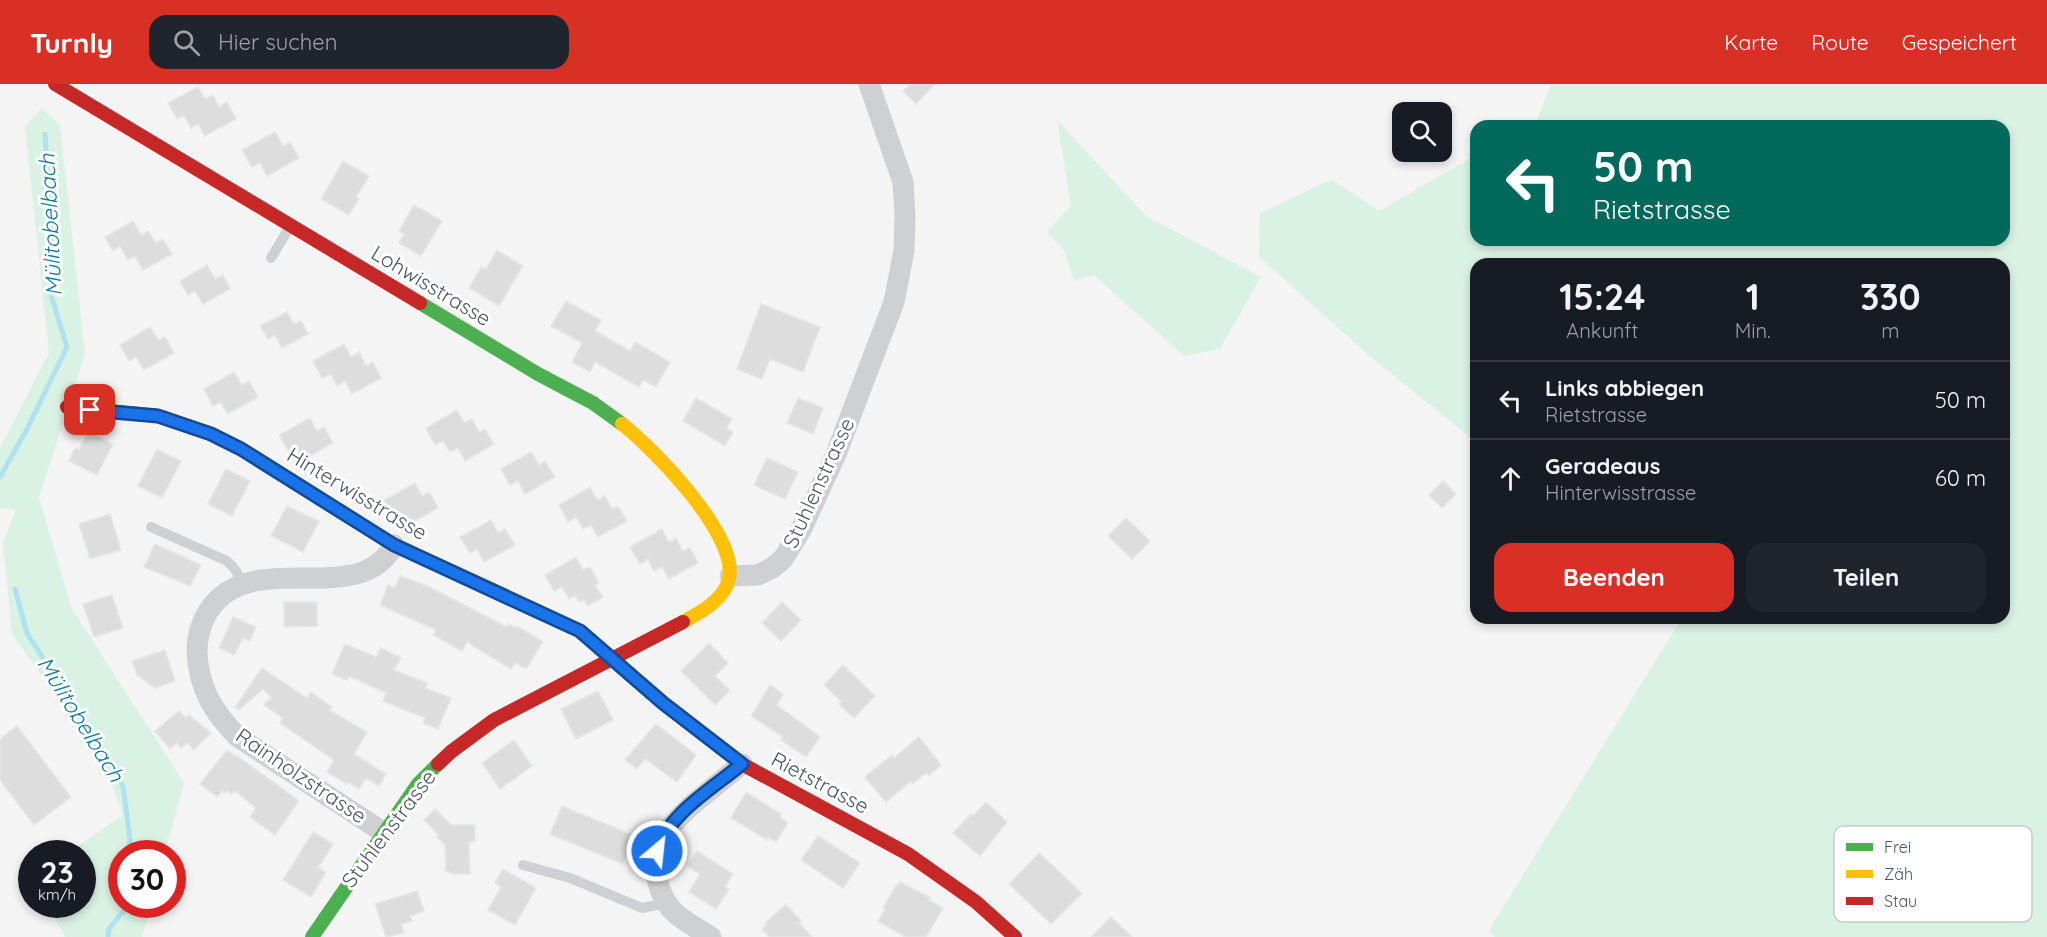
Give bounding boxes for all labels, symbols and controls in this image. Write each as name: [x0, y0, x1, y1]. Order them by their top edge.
search box: [149, 15, 569, 69]
text: Turnly: [30, 25, 113, 60]
icon: search: [170, 26, 203, 59]
text: Hier suchen: [218, 28, 337, 56]
text: Karte: [1724, 29, 1778, 55]
text: Route: [1811, 29, 1869, 55]
text: Gespeichert: [1902, 29, 2017, 55]
map controls: [1392, 102, 1452, 162]
button: search: [1392, 102, 1452, 162]
text: 50 m: [1593, 140, 1693, 193]
icon: left: [1494, 144, 1572, 222]
water label: Mülitobelbach: [32, 153, 68, 297]
text: Rietstrasse: [1593, 192, 1731, 226]
street label: Lohwisstrasse: [367, 239, 496, 331]
text: 15:24: [1559, 274, 1645, 319]
text: 1: [1746, 274, 1760, 319]
text: 330: [1860, 274, 1921, 319]
text: Ankunft: [1566, 318, 1638, 343]
text: Min.: [1735, 318, 1771, 343]
text: m: [1881, 318, 1899, 343]
text: Links abbiegen: [1545, 374, 1704, 402]
pin: [64, 384, 115, 435]
icon: left: [1494, 384, 1527, 417]
text: 50 m: [1935, 386, 1986, 414]
icon: arrive: [73, 393, 106, 426]
text: Rietstrasse: [1545, 402, 1647, 427]
street label: Stuhlenstrasse: [777, 413, 860, 552]
street label: Hinterwisstrasse: [283, 441, 432, 545]
text: Geradeaus: [1545, 452, 1660, 480]
icon: ahead: [1494, 462, 1527, 495]
text: 60 m: [1935, 464, 1986, 492]
text: Hinterwisstrasse: [1545, 480, 1696, 505]
button: Beenden: [1494, 543, 1734, 612]
button: Teilen: [1746, 543, 1986, 612]
water label: Mülitobelbach: [31, 651, 131, 787]
street label: Rainholzstrasse: [231, 722, 372, 828]
street label: Rietstrasse: [767, 746, 874, 819]
street label: Stuhlenstrasse: [336, 764, 441, 892]
position arrow: [625, 819, 689, 883]
legend: [1834, 826, 2032, 922]
text: Frei: [1884, 837, 1911, 857]
speed limit sign: 30: [108, 840, 186, 918]
text: 23: [40, 853, 74, 891]
text: Zäh: [1884, 864, 1913, 884]
text: km/h: [38, 885, 76, 904]
text: Stau: [1884, 891, 1917, 911]

